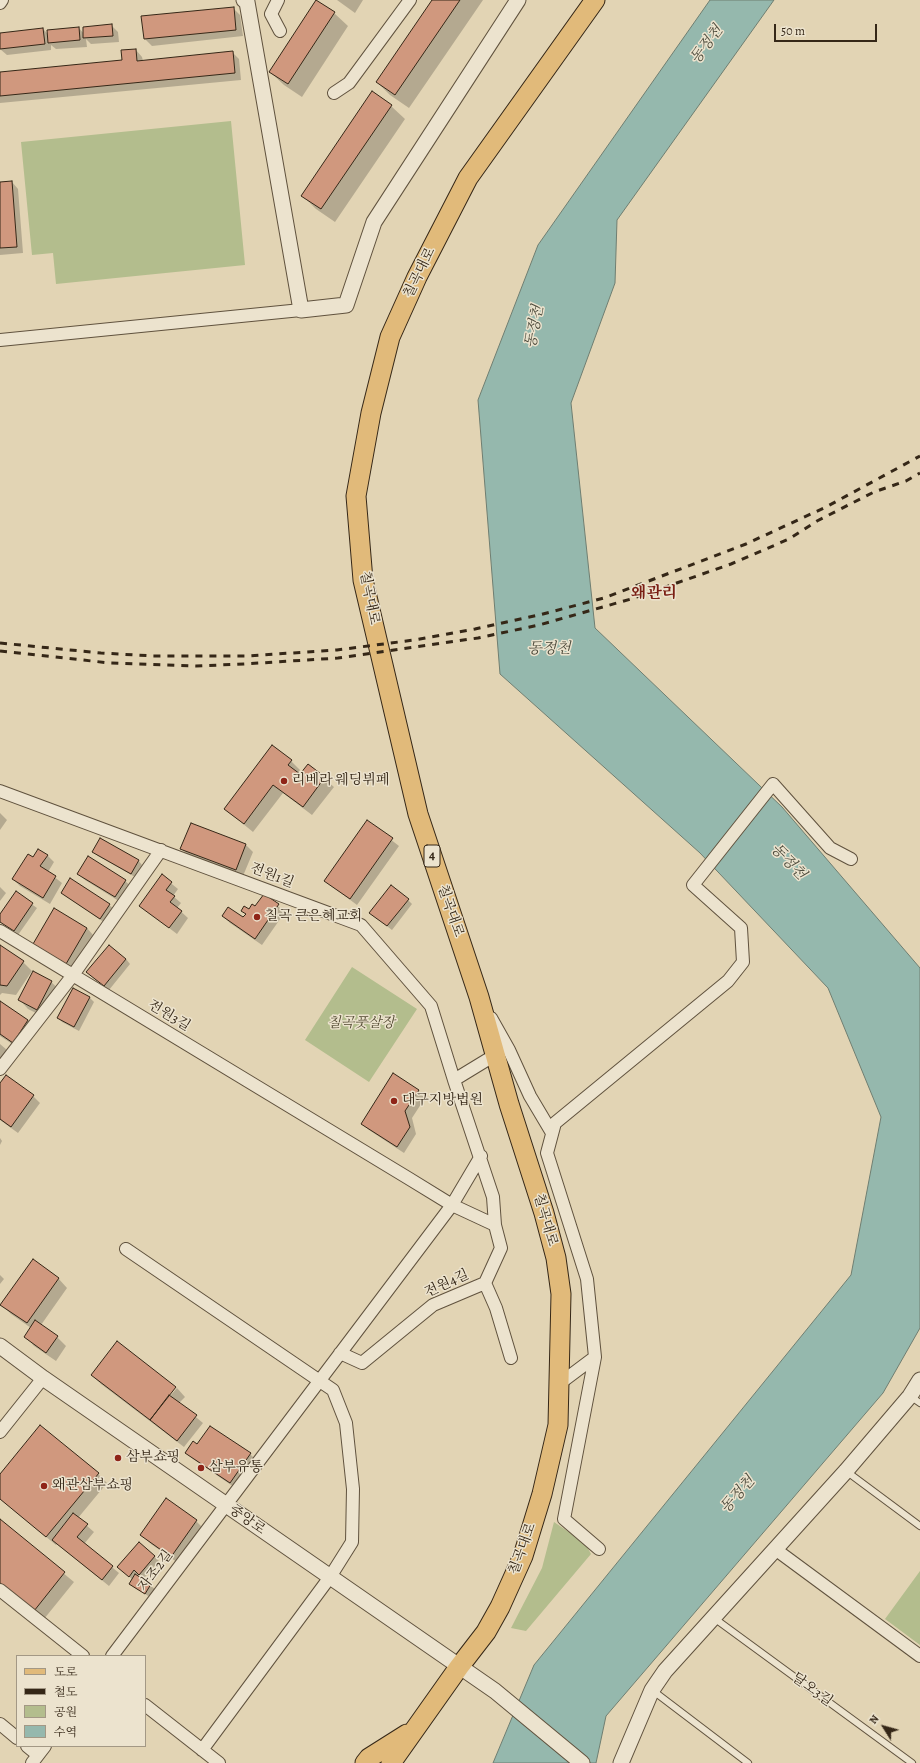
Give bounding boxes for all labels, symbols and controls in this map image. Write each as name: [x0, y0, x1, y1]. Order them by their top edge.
scale bar: [776, 16, 879, 42]
water label: 동정천: [687, 22, 727, 68]
text: 50 m: [781, 23, 805, 39]
street label: 칠곡대로: [401, 245, 439, 301]
water label: 동정천: [522, 304, 548, 350]
street label: 칠곡대로: [356, 570, 382, 626]
district label: 왜관리: [631, 584, 677, 604]
water label: 동정천: [527, 640, 571, 658]
place label: 리베라 웨딩뷔페: [292, 773, 389, 789]
marker: 리베라 웨딩뷔페: [279, 776, 289, 786]
water label: 동정천: [766, 840, 810, 884]
road number: 4: [424, 845, 440, 867]
street label: 전원1길: [248, 860, 296, 892]
street label: 칠곡대로: [433, 883, 467, 939]
place label: 칠곡 큰은혜교회: [265, 909, 362, 925]
marker: 칠곡 큰은혜교회: [252, 912, 262, 922]
street label: 전원3길: [145, 997, 193, 1035]
park label: 칠곡풋살장: [327, 1016, 395, 1032]
place label: 대구지방법원: [402, 1093, 483, 1109]
marker: 대구지방법원: [389, 1096, 399, 1106]
street label: 칠곡대로: [529, 1192, 561, 1248]
street label: 전원4길: [422, 1266, 472, 1302]
place label: 삼부쇼핑: [126, 1450, 180, 1466]
marker: 삼부쇼핑: [113, 1453, 123, 1463]
place label: 삼부유통: [209, 1460, 263, 1476]
marker: 삼부유통: [196, 1463, 206, 1473]
water label: 동정천: [717, 1473, 759, 1517]
place label: 왜관삼부쇼핑: [52, 1478, 133, 1494]
marker: 왜관삼부쇼핑: [39, 1481, 49, 1491]
street label: 중앙로: [226, 1501, 268, 1539]
street label: 칠곡대로: [506, 1521, 540, 1577]
street label: 자조2길: [135, 1547, 177, 1595]
legend: [16, 1655, 146, 1747]
text: 도로: [54, 1664, 77, 1680]
street label: 달오3길: [788, 1670, 836, 1710]
text: 철도: [54, 1684, 77, 1700]
text: 공원: [54, 1704, 77, 1720]
north arrow: [864, 1707, 904, 1747]
text: N: [866, 1712, 882, 1727]
text: 수역: [54, 1724, 77, 1740]

